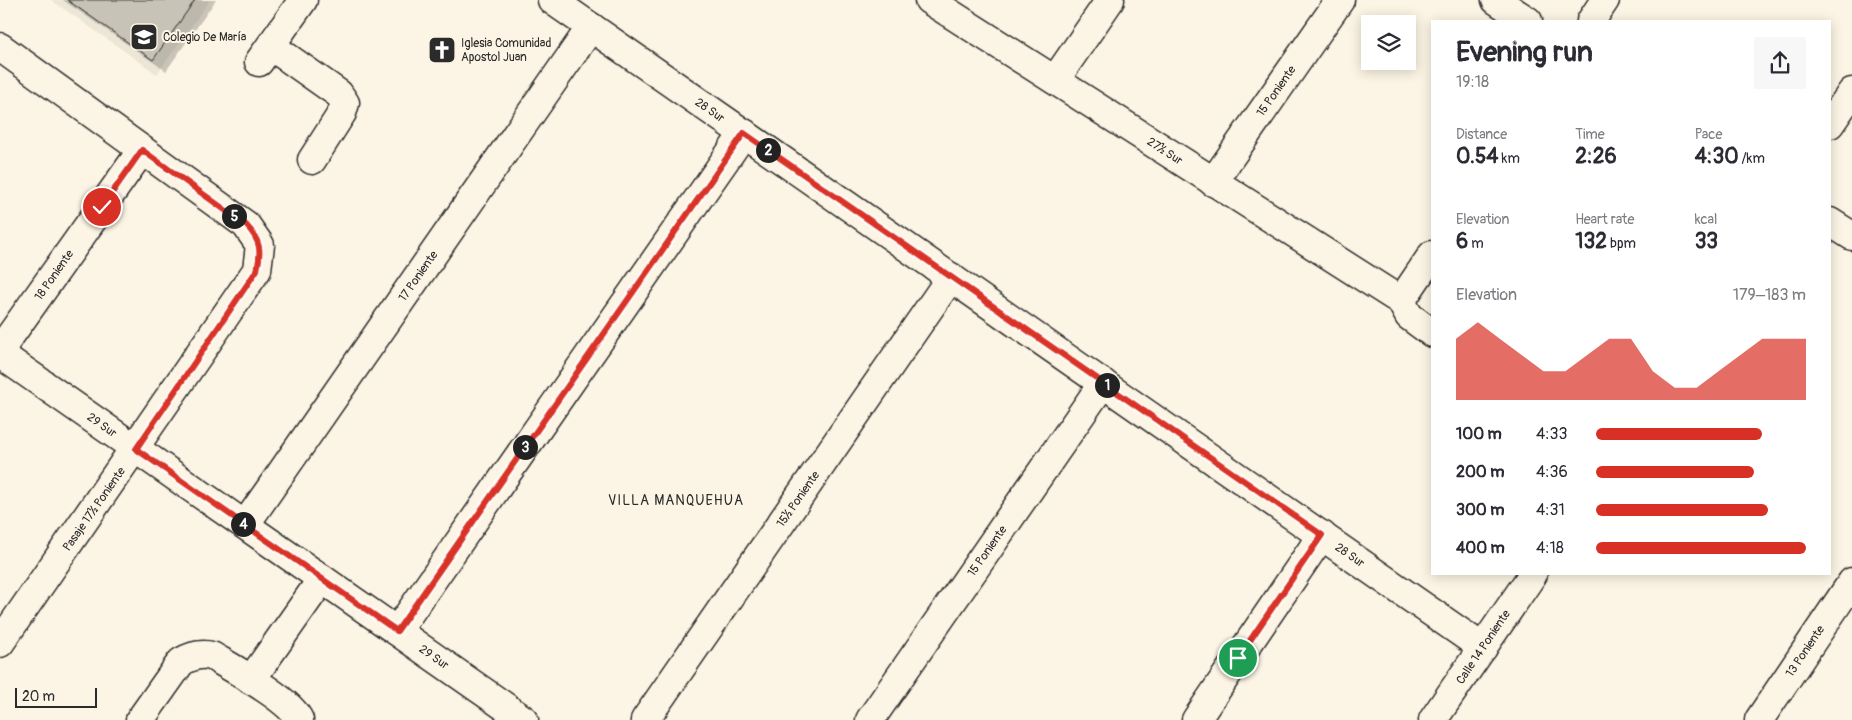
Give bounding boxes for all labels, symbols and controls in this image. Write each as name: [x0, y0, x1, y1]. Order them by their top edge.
map controls: [1361, 15, 1416, 70]
button: layers: [1361, 15, 1416, 70]
school or university icon: Colegio De María: [129, 22, 159, 52]
place label: Colegio De María: [163, 30, 247, 45]
church icon: Iglesia Comunidad Apostol Juan: [427, 35, 457, 65]
text: Evening run: [1456, 35, 1593, 70]
place label: Iglesia Comunidad Apostol Juan: [461, 36, 551, 65]
button: share: [1754, 37, 1806, 89]
street label: 15 Poniente: [1253, 63, 1299, 120]
text: 19:18: [1456, 72, 1489, 92]
street label: 28 Sur: [692, 95, 728, 126]
text: Distance: [1456, 126, 1507, 143]
text: Time: [1575, 126, 1605, 143]
text: Pace: [1695, 126, 1722, 143]
street label: 27½ Sur: [1144, 134, 1186, 169]
pin: 2: [756, 138, 780, 162]
text: 2: [765, 142, 772, 159]
text: 0.54: [1456, 143, 1499, 170]
text: 2:26: [1575, 143, 1617, 170]
text: 4:30: [1695, 143, 1739, 170]
text: km: [1499, 150, 1520, 167]
text: /km: [1739, 150, 1765, 167]
pin: [81, 186, 123, 228]
icon: check: [88, 193, 116, 221]
pin: 5: [222, 204, 246, 228]
text: 5: [231, 208, 238, 225]
text: Elevation: [1456, 211, 1509, 228]
text: Heart rate: [1575, 211, 1634, 228]
text: kcal: [1695, 211, 1717, 228]
text: 6: [1456, 228, 1468, 255]
text: 132: [1575, 228, 1607, 255]
text: 33: [1695, 228, 1718, 255]
text: m: [1468, 235, 1484, 252]
text: bpm: [1607, 235, 1636, 252]
street label: 18 Poniente: [32, 247, 77, 303]
street label: 17 Poniente: [395, 248, 441, 305]
text: Elevation: [1456, 285, 1517, 305]
text: 179–183 m: [1733, 285, 1806, 305]
pin: 1: [1094, 372, 1120, 398]
text: 1: [1105, 377, 1110, 394]
street label: 29 Sur: [84, 410, 120, 441]
text: 100 m: [1456, 424, 1502, 444]
text: 4:33: [1536, 424, 1567, 444]
pin: 3: [512, 434, 538, 460]
text: 3: [522, 439, 529, 456]
text: 200 m: [1456, 462, 1504, 482]
text: 4:36: [1536, 462, 1568, 482]
street label: Pasaje 17½ Poniente: [60, 464, 129, 554]
street label: 15½ Poniente: [774, 468, 823, 530]
district label: VILLA MANQUEHUA: [608, 492, 744, 509]
text: 300 m: [1456, 500, 1504, 520]
text: 4:31: [1536, 500, 1565, 520]
pin: 4: [230, 512, 256, 536]
text: 4: [239, 516, 248, 533]
street label: 15 Poniente: [964, 523, 1010, 580]
text: 400 m: [1456, 538, 1505, 558]
text: 4:18: [1536, 538, 1564, 558]
street label: 28 Sur: [1332, 540, 1368, 571]
street label: Calle 14 Poniente: [1453, 607, 1514, 687]
street label: 13 Poniente: [1783, 623, 1828, 680]
pin: [1217, 637, 1259, 679]
street label: 29 Sur: [416, 642, 452, 673]
icon: arrive: [1224, 644, 1252, 672]
scale bar: [15, 685, 98, 708]
text: 20 m: [22, 688, 55, 705]

